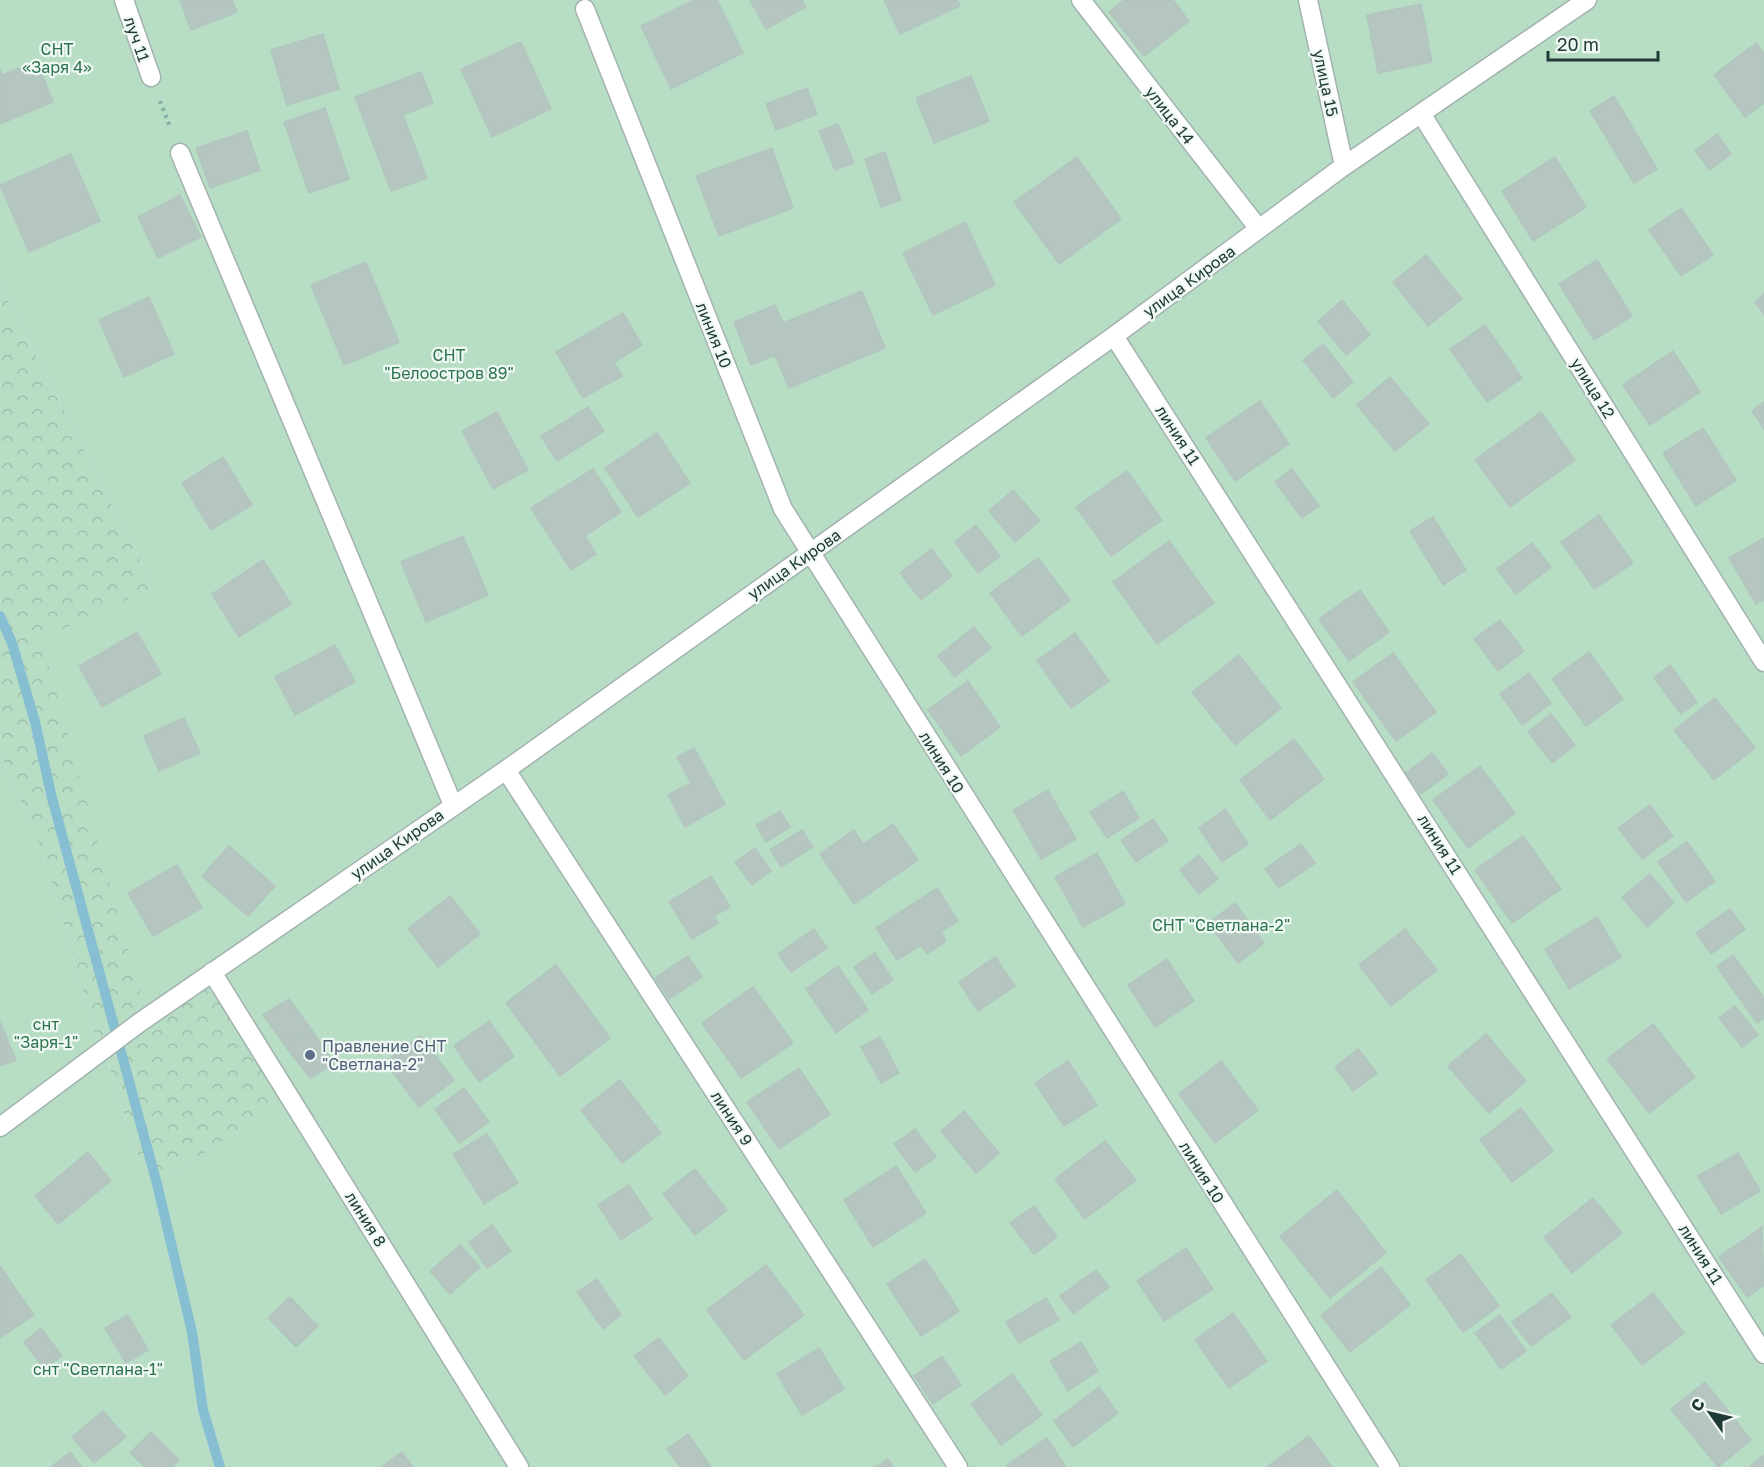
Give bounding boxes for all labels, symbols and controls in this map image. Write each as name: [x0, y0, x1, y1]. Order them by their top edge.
street label: луч 11: [120, 14, 154, 65]
scale bar: [1548, 24, 1658, 62]
text: 20 m: [1557, 33, 1599, 55]
park label: СНТ «Заря 4»: [22, 39, 92, 77]
street label: улица 15: [1309, 48, 1343, 118]
street label: улица 14: [1141, 82, 1199, 148]
street label: улица Кирова: [1139, 241, 1239, 321]
street label: линия 10: [692, 299, 736, 371]
park label: СНТ "Белоостров 89": [384, 345, 514, 383]
street label: улица 12: [1567, 354, 1619, 422]
street label: линия 11: [1151, 401, 1205, 469]
street label: улица Кирова: [743, 524, 845, 604]
street label: линия 10: [915, 727, 969, 797]
street label: улица Кирова: [346, 804, 448, 884]
street label: линия 11: [1414, 810, 1466, 878]
park label: СНТ "Светлана-2": [1152, 915, 1290, 935]
park label: снт "Заря-1": [14, 1014, 78, 1052]
place label: Правление СНТ "Светлана-2": [322, 1036, 446, 1074]
marker: Правление СНТ "Светлана-2": [303, 1048, 317, 1062]
street label: линия 9: [707, 1087, 757, 1149]
street label: линия 10: [1175, 1137, 1229, 1207]
street label: линия 8: [341, 1188, 391, 1250]
street label: линия 11: [1675, 1220, 1727, 1288]
park label: снт "Светлана-1": [33, 1359, 163, 1379]
north arrow: [1680, 1383, 1740, 1443]
text: С: [1686, 1394, 1709, 1415]

